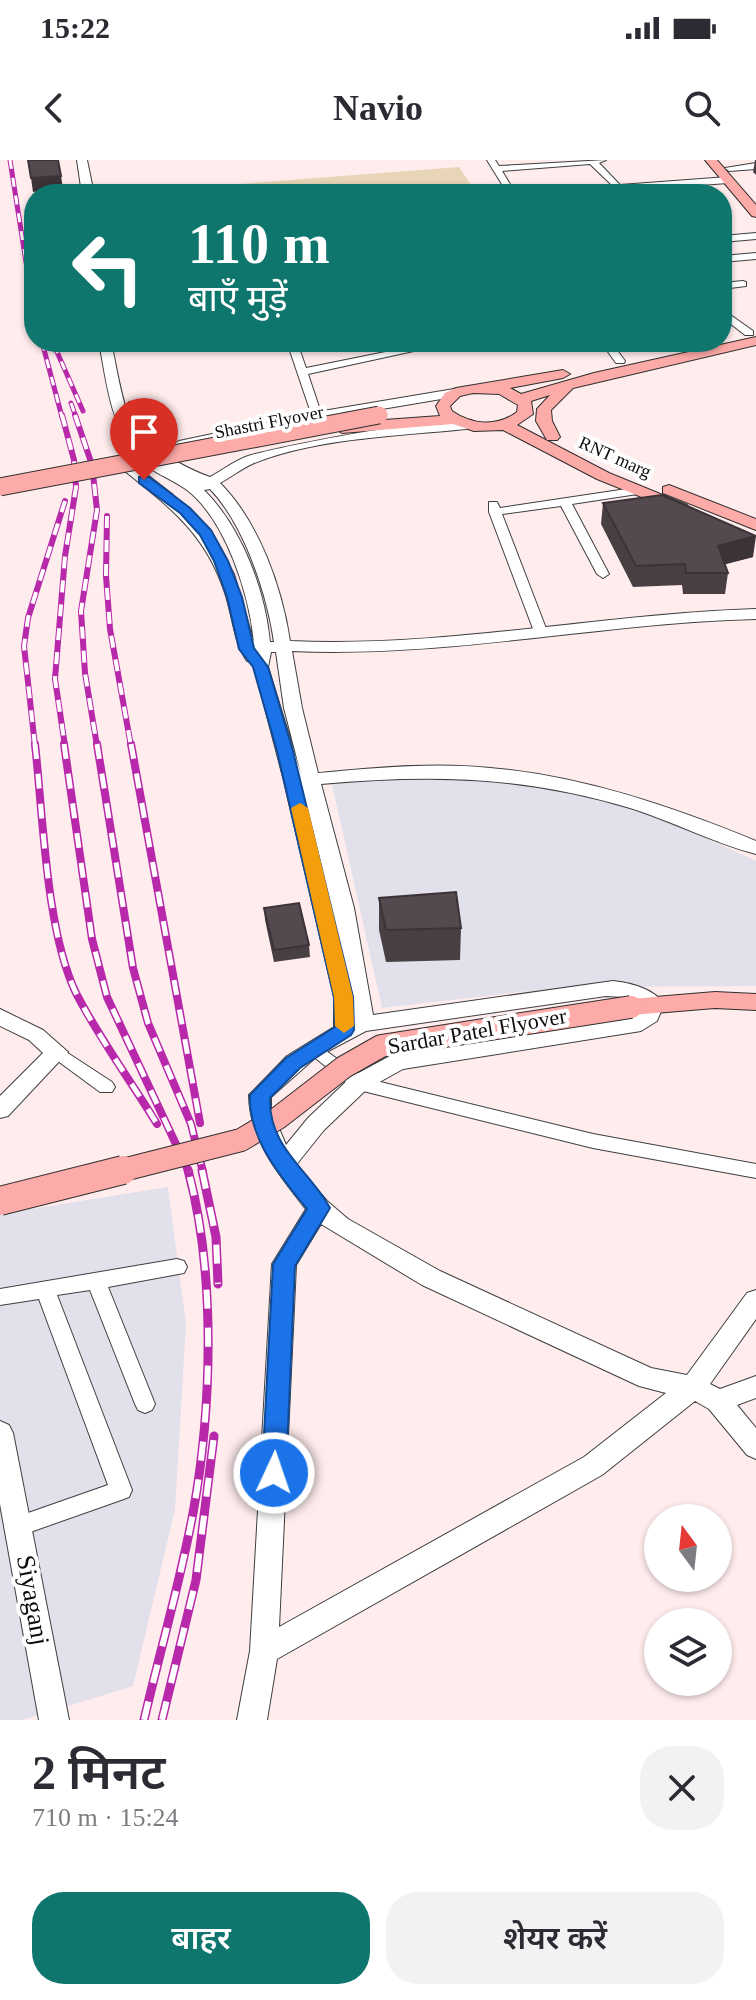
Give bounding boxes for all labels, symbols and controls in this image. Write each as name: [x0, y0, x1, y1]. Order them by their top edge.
text: 15:22: [40, 11, 110, 44]
icon: back: [32, 86, 76, 130]
icon: search: [680, 86, 724, 130]
text: Navio: [333, 88, 423, 128]
text: 110 m: [188, 213, 330, 275]
icon: left: [56, 216, 160, 320]
text: बाएँ मुड़ें: [188, 279, 288, 319]
pin: [110, 398, 178, 480]
street label: Shastri Flyover: [213, 402, 325, 442]
icon: arrive: [122, 410, 166, 454]
street label: RNT marg: [576, 432, 654, 482]
street label: Sardar Patel Flyover: [386, 1003, 569, 1059]
position arrow: [232, 1431, 316, 1515]
north arrow: [644, 1504, 732, 1592]
map controls: [644, 1504, 732, 1696]
street label: Siyaganj: [11, 1553, 55, 1647]
button: layers: [644, 1608, 732, 1696]
text: 2 मिनट: [32, 1746, 165, 1799]
button: close: [640, 1746, 724, 1830]
text: 710 m · 15:24: [32, 1803, 179, 1832]
button: बाहर: [32, 1892, 370, 1984]
button: शेयर करें: [386, 1892, 724, 1984]

